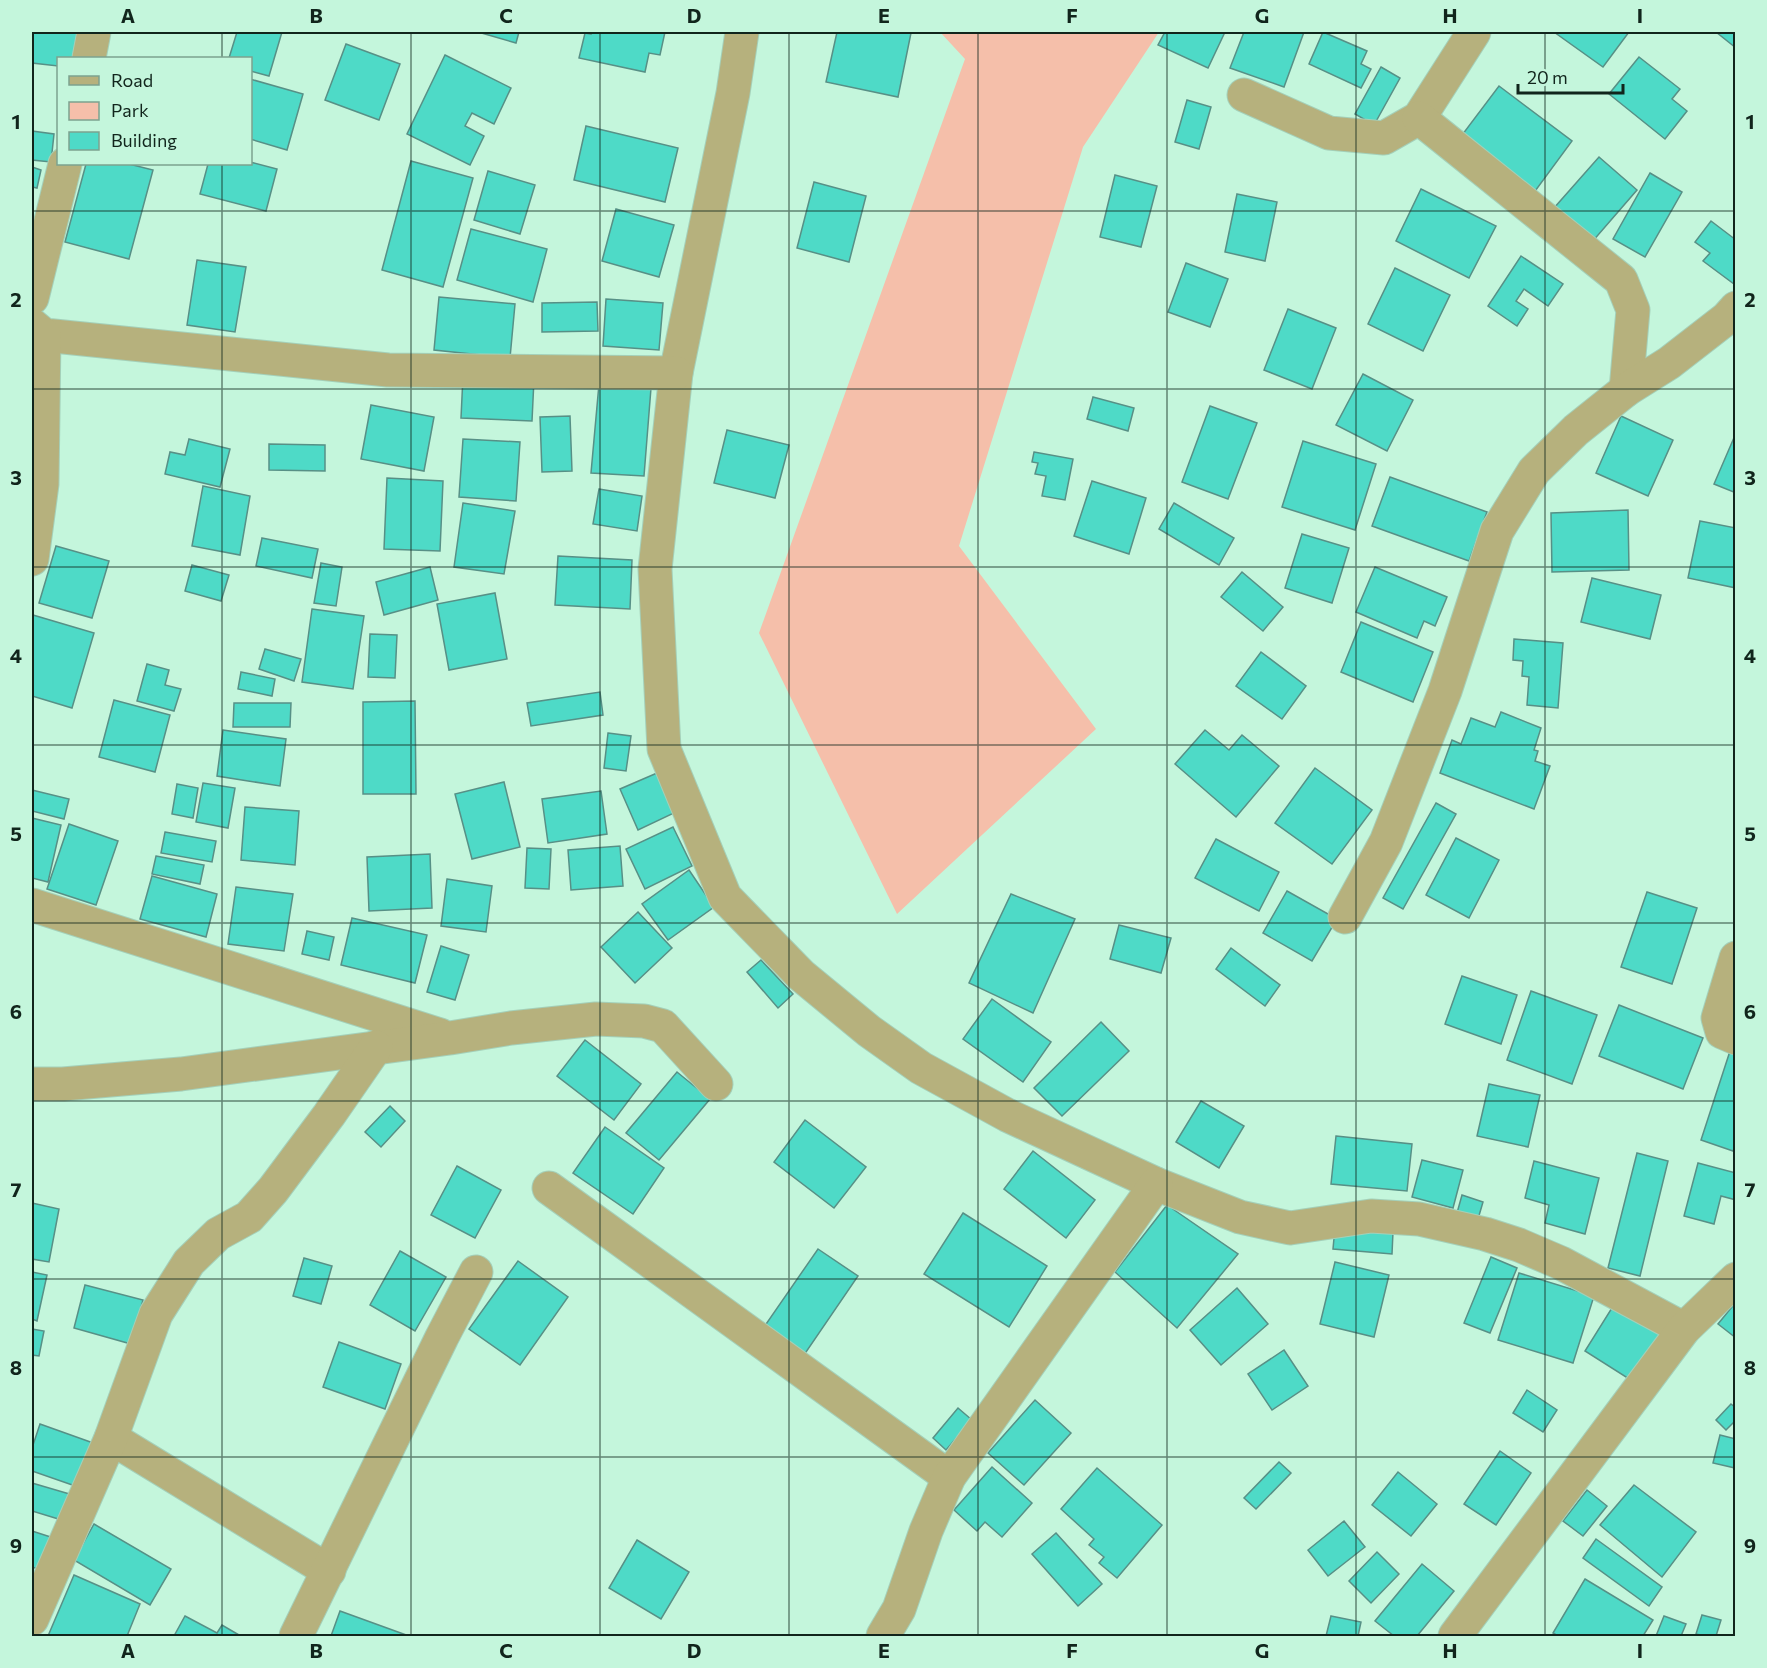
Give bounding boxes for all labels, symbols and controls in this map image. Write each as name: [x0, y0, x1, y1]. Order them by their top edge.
text: A: [121, 3, 135, 27]
text: B: [309, 3, 323, 27]
text: C: [499, 3, 513, 27]
text: D: [687, 3, 701, 27]
text: E: [878, 3, 890, 27]
text: F: [1066, 3, 1078, 27]
text: G: [1255, 3, 1269, 27]
text: H: [1443, 3, 1458, 27]
text: I: [1637, 3, 1643, 27]
legend: [57, 57, 252, 165]
scale bar: [1518, 57, 1623, 95]
text: 20 m: [1527, 66, 1568, 88]
text: Road: [111, 69, 153, 91]
text: Park: [111, 99, 149, 121]
text: 1: [11, 109, 21, 133]
text: 1: [1745, 109, 1755, 133]
text: Building: [111, 129, 177, 151]
text: 2: [10, 287, 22, 311]
text: 2: [1744, 287, 1756, 311]
text: 3: [10, 465, 22, 489]
text: 3: [1744, 465, 1756, 489]
text: 4: [10, 643, 22, 667]
text: 4: [1744, 643, 1756, 667]
text: 5: [10, 821, 22, 845]
text: 5: [1744, 821, 1756, 845]
text: 6: [10, 999, 22, 1023]
text: 6: [1744, 999, 1756, 1023]
text: 7: [11, 1177, 22, 1201]
text: 7: [1745, 1177, 1756, 1201]
text: 8: [10, 1355, 22, 1379]
text: 8: [1744, 1355, 1756, 1379]
text: 9: [10, 1533, 22, 1557]
text: 9: [1744, 1533, 1756, 1557]
text: A: [121, 1638, 135, 1662]
text: B: [309, 1638, 323, 1662]
text: C: [499, 1638, 513, 1662]
text: D: [687, 1638, 701, 1662]
text: E: [878, 1638, 890, 1662]
text: F: [1066, 1638, 1078, 1662]
text: G: [1255, 1638, 1269, 1662]
text: H: [1443, 1638, 1458, 1662]
text: I: [1637, 1638, 1643, 1662]

